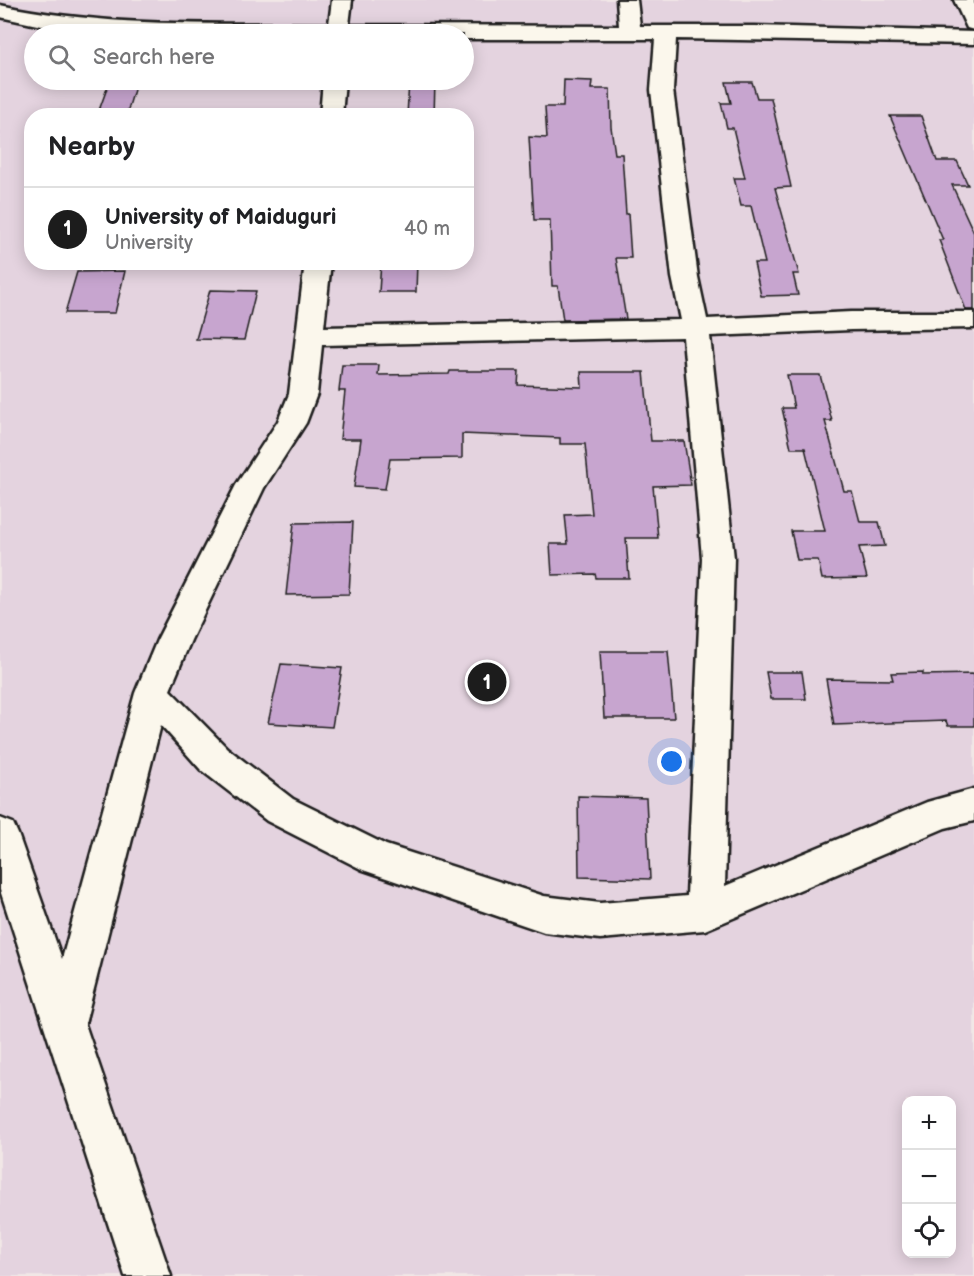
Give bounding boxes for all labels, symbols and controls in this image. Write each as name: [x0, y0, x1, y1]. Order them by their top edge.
search box: [24, 24, 474, 90]
icon: search: [45, 41, 78, 74]
text: Search here: [93, 44, 215, 71]
text: Nearby: [48, 132, 135, 163]
text: University of Maiduguri: [105, 204, 336, 231]
text: 1: [63, 217, 72, 241]
text: 40 m: [404, 217, 450, 241]
text: University: [105, 231, 193, 255]
pin: 1: [468, 660, 506, 704]
your location: [657, 747, 686, 776]
map controls: [902, 1096, 956, 1258]
button: +: [902, 1096, 956, 1150]
button: −: [902, 1150, 956, 1204]
button: locate: [902, 1204, 956, 1258]

